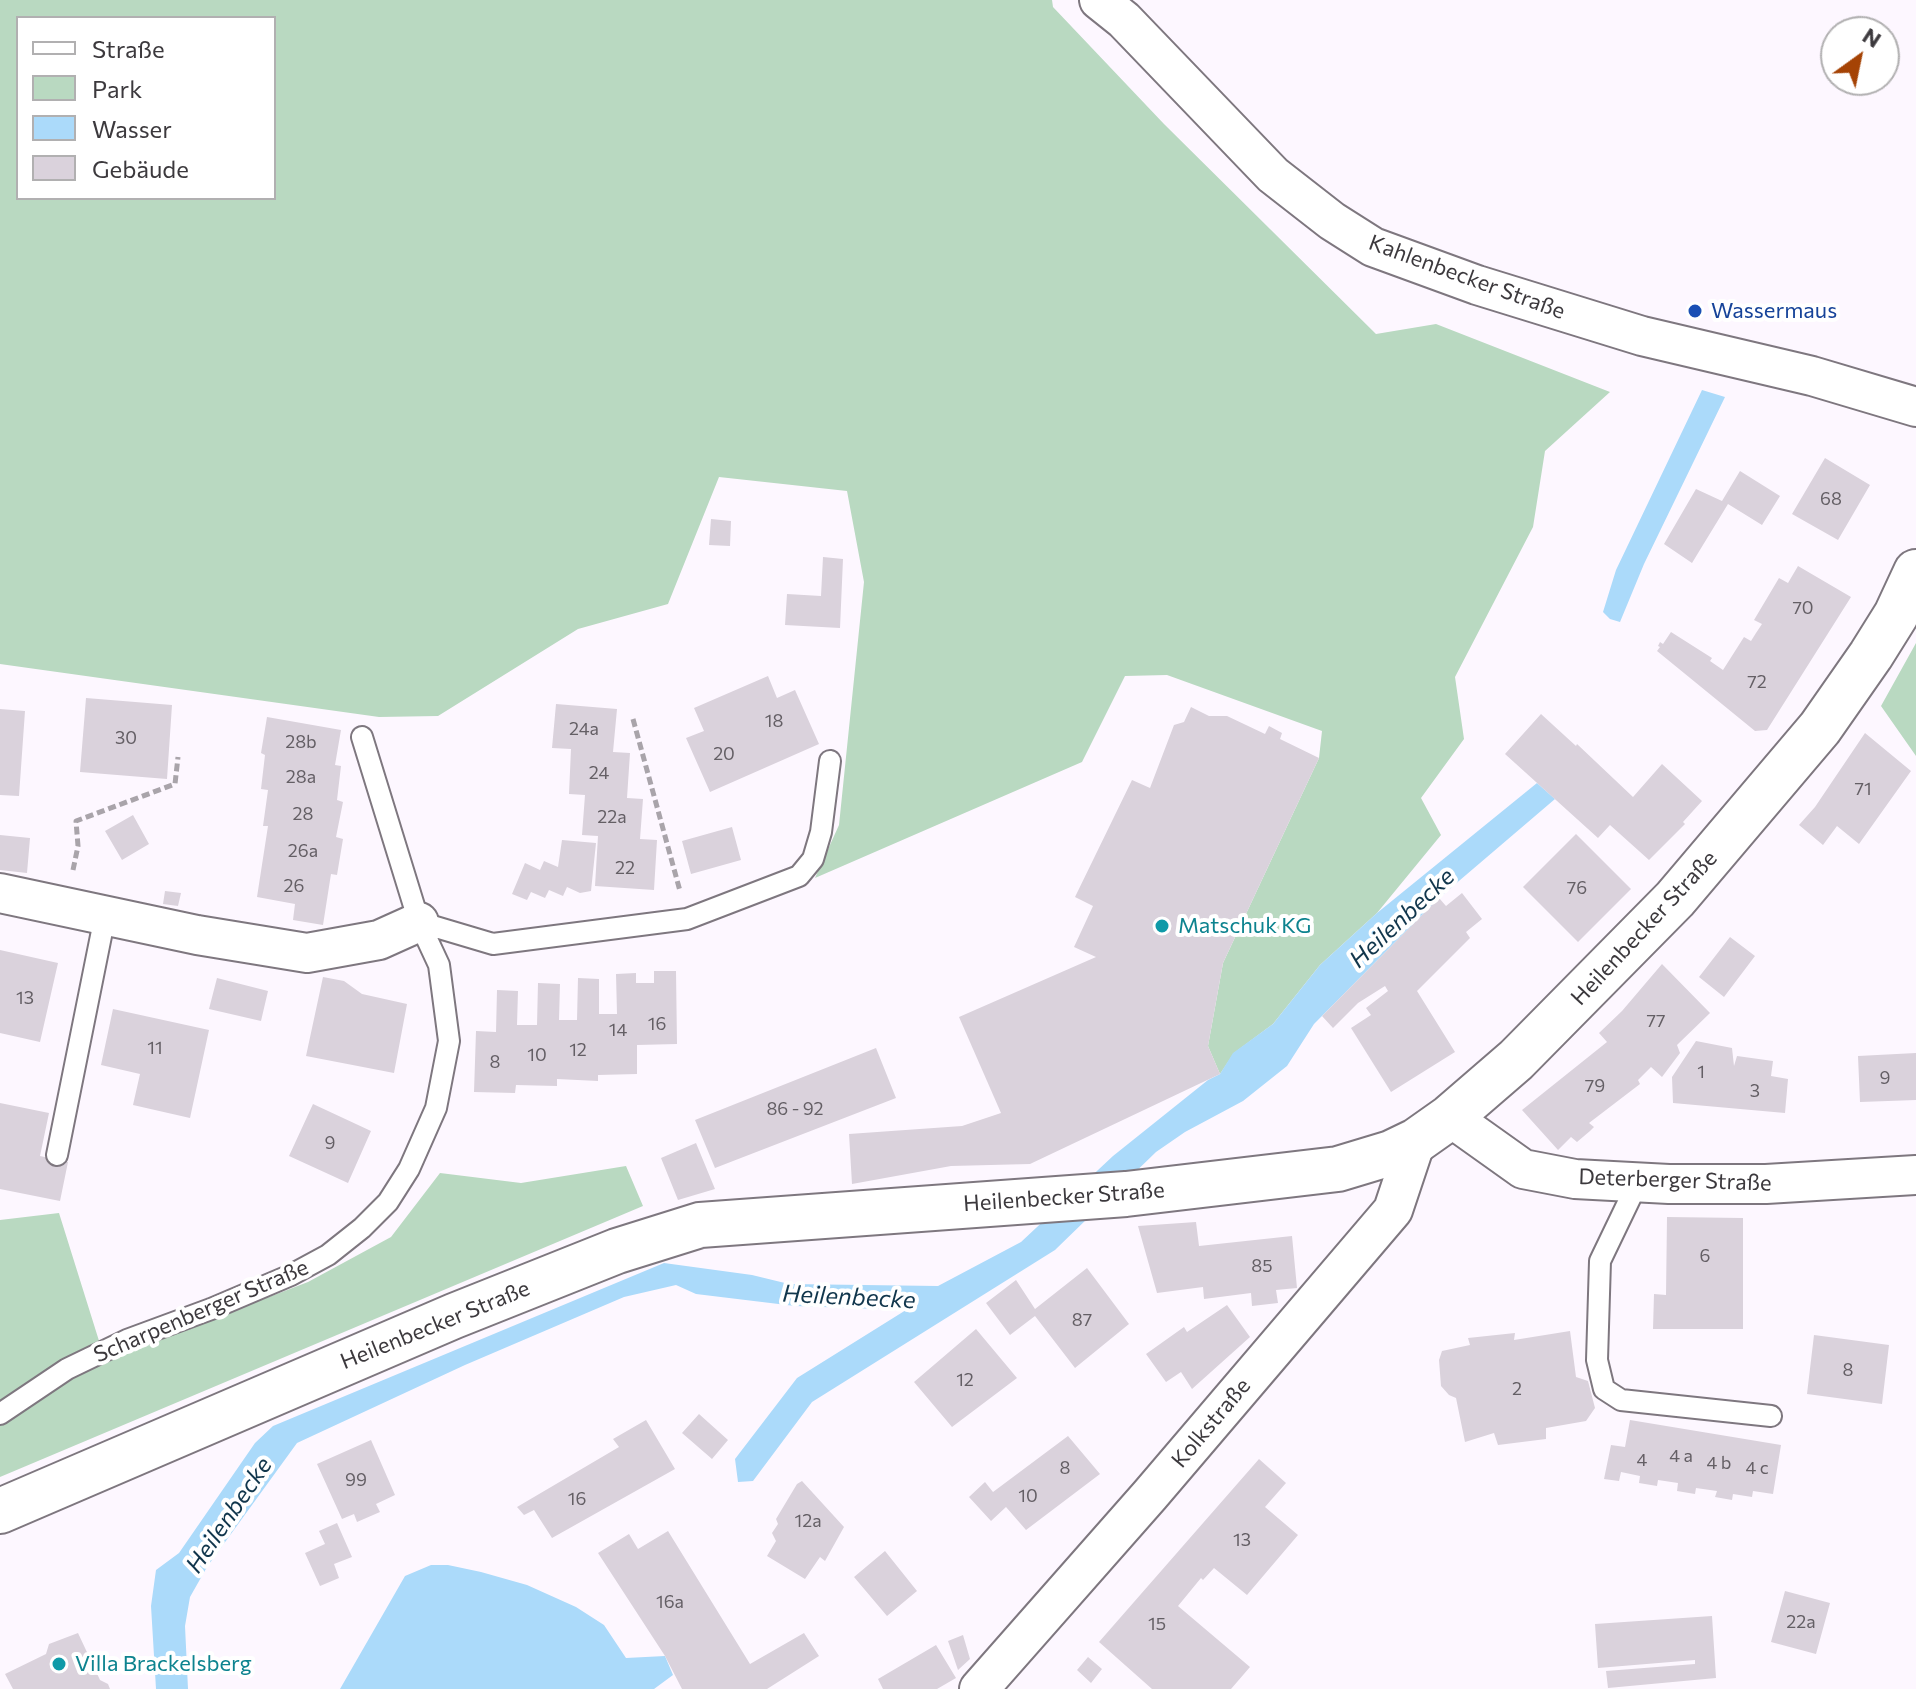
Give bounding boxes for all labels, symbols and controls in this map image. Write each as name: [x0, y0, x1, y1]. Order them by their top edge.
legend: [16, 16, 276, 200]
north arrow: [1820, 16, 1900, 96]
text: N: [1858, 21, 1887, 53]
text: Straße: [92, 34, 165, 63]
text: Park: [92, 74, 142, 103]
text: Wasser: [92, 114, 172, 143]
text: Gebäude: [92, 154, 189, 183]
street label: Kahlenbecker Straße: [1365, 229, 1569, 325]
place label: Wassermaus: [1711, 298, 1837, 324]
marker: Wassermaus: [1686, 302, 1704, 320]
house number: 68: [1820, 488, 1842, 510]
house number: 70: [1792, 597, 1814, 619]
house number: 72: [1747, 671, 1767, 693]
house number: 18: [765, 710, 783, 732]
house number: 24a: [569, 718, 599, 740]
house number: 30: [115, 727, 137, 749]
house number: 28b: [285, 731, 317, 753]
house number: 20: [713, 743, 735, 765]
house number: 24: [589, 762, 609, 784]
house number: 28a: [286, 766, 316, 788]
house number: 71: [1854, 778, 1872, 800]
house number: 28: [293, 803, 313, 825]
house number: 22a: [597, 806, 627, 828]
house number: 26a: [288, 840, 318, 862]
street label: Heilenbecker Straße: [1566, 845, 1722, 1011]
house number: 22: [615, 857, 635, 879]
water label: Heilenbecke: [1343, 862, 1461, 974]
house number: 26: [284, 875, 304, 897]
house number: 76: [1567, 877, 1587, 899]
place label: Matschuk KG: [1178, 913, 1311, 939]
marker: Matschuk KG: [1153, 917, 1171, 935]
house number: 13: [16, 987, 34, 1009]
house number: 77: [1646, 1010, 1666, 1032]
house number: 16: [648, 1013, 666, 1035]
house number: 14: [609, 1019, 627, 1041]
house number: 11: [147, 1037, 163, 1059]
house number: 12: [569, 1039, 587, 1061]
house number: 10: [527, 1044, 547, 1066]
house number: 8: [490, 1051, 500, 1073]
house number: 1: [1697, 1061, 1705, 1083]
house number: 9: [1880, 1067, 1890, 1089]
house number: 79: [1585, 1075, 1605, 1097]
house number: 3: [1750, 1080, 1760, 1102]
house number: 86 - 92: [766, 1098, 824, 1120]
house number: 9: [325, 1132, 335, 1154]
street label: Deterberger Straße: [1578, 1163, 1772, 1197]
street label: Heilenbecker Straße: [962, 1177, 1166, 1217]
house number: 6: [1700, 1245, 1710, 1267]
street label: Scharpenberger Straße: [90, 1254, 312, 1368]
house number: 85: [1251, 1255, 1273, 1277]
street label: Heilenbecker Straße: [337, 1275, 533, 1375]
water label: Heilenbecke: [782, 1279, 916, 1315]
house number: 87: [1072, 1309, 1092, 1331]
house number: 8: [1843, 1359, 1853, 1381]
house number: 12: [956, 1369, 974, 1391]
street label: Kolkstraße: [1166, 1373, 1256, 1473]
house number: 2: [1512, 1378, 1522, 1400]
house number: 4 a: [1669, 1445, 1693, 1467]
house number: 4: [1637, 1449, 1647, 1471]
water label: Heilenbecke: [180, 1452, 278, 1578]
house number: 4 b: [1707, 1452, 1731, 1474]
house number: 8: [1060, 1457, 1070, 1479]
house number: 4 c: [1745, 1457, 1769, 1479]
house number: 99: [345, 1469, 367, 1491]
house number: 10: [1018, 1485, 1038, 1507]
house number: 16: [568, 1488, 586, 1510]
house number: 12a: [794, 1510, 822, 1532]
house number: 13: [1233, 1529, 1251, 1551]
house number: 16a: [656, 1591, 684, 1613]
house number: 22a: [1786, 1611, 1816, 1633]
house number: 15: [1148, 1613, 1166, 1635]
place label: Villa Brackelsberg: [75, 1651, 252, 1677]
marker: Villa Brackelsberg: [50, 1655, 68, 1673]

